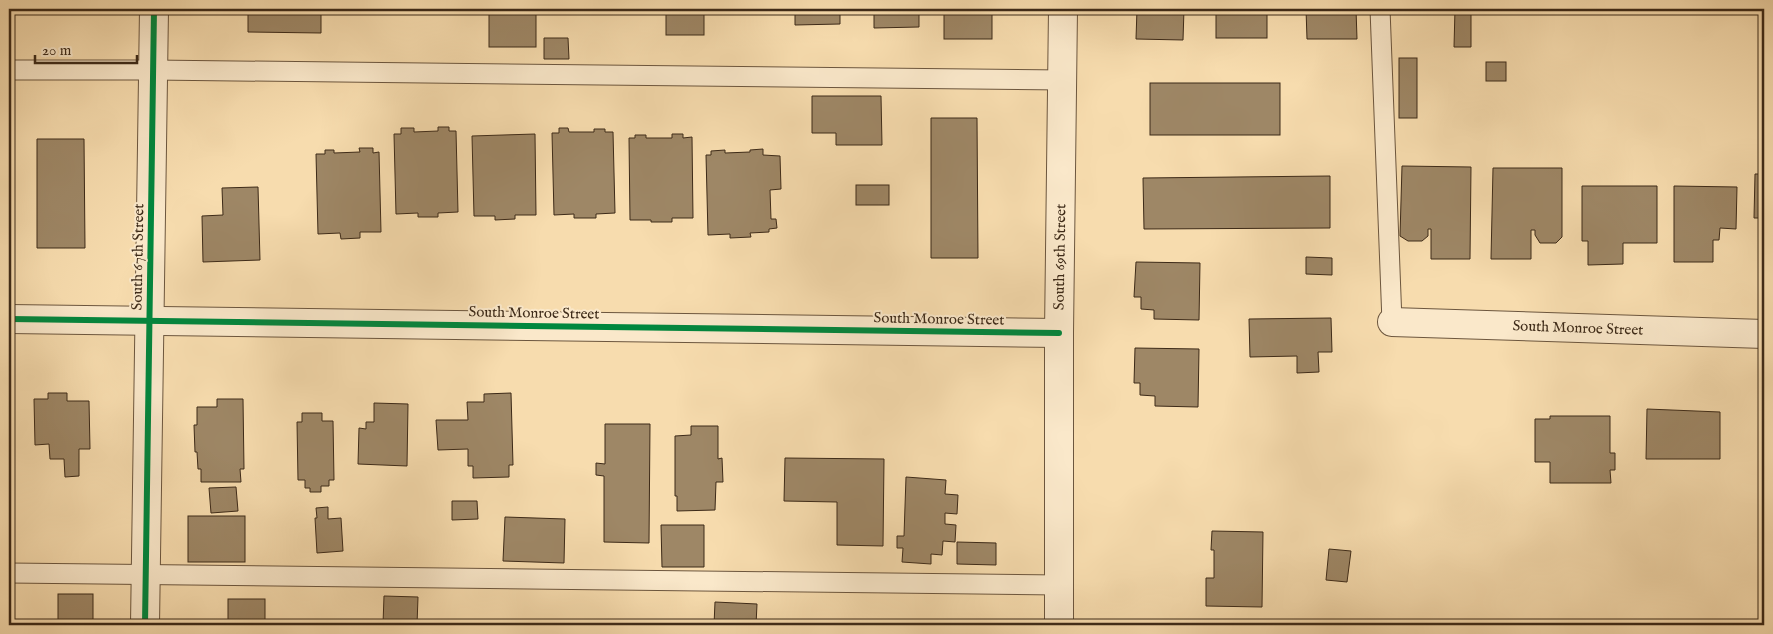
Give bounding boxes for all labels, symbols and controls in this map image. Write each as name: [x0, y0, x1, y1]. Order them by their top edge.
scale bar: [35, 32, 138, 64]
text: 20 m: [42, 41, 72, 60]
street label: South 67th Street: [128, 203, 148, 311]
street label: South 69th Street: [1050, 204, 1070, 310]
street label: South Monroe Street: [468, 302, 600, 324]
street label: South Monroe Street: [873, 308, 1005, 330]
street label: South Monroe Street: [1512, 316, 1644, 340]

